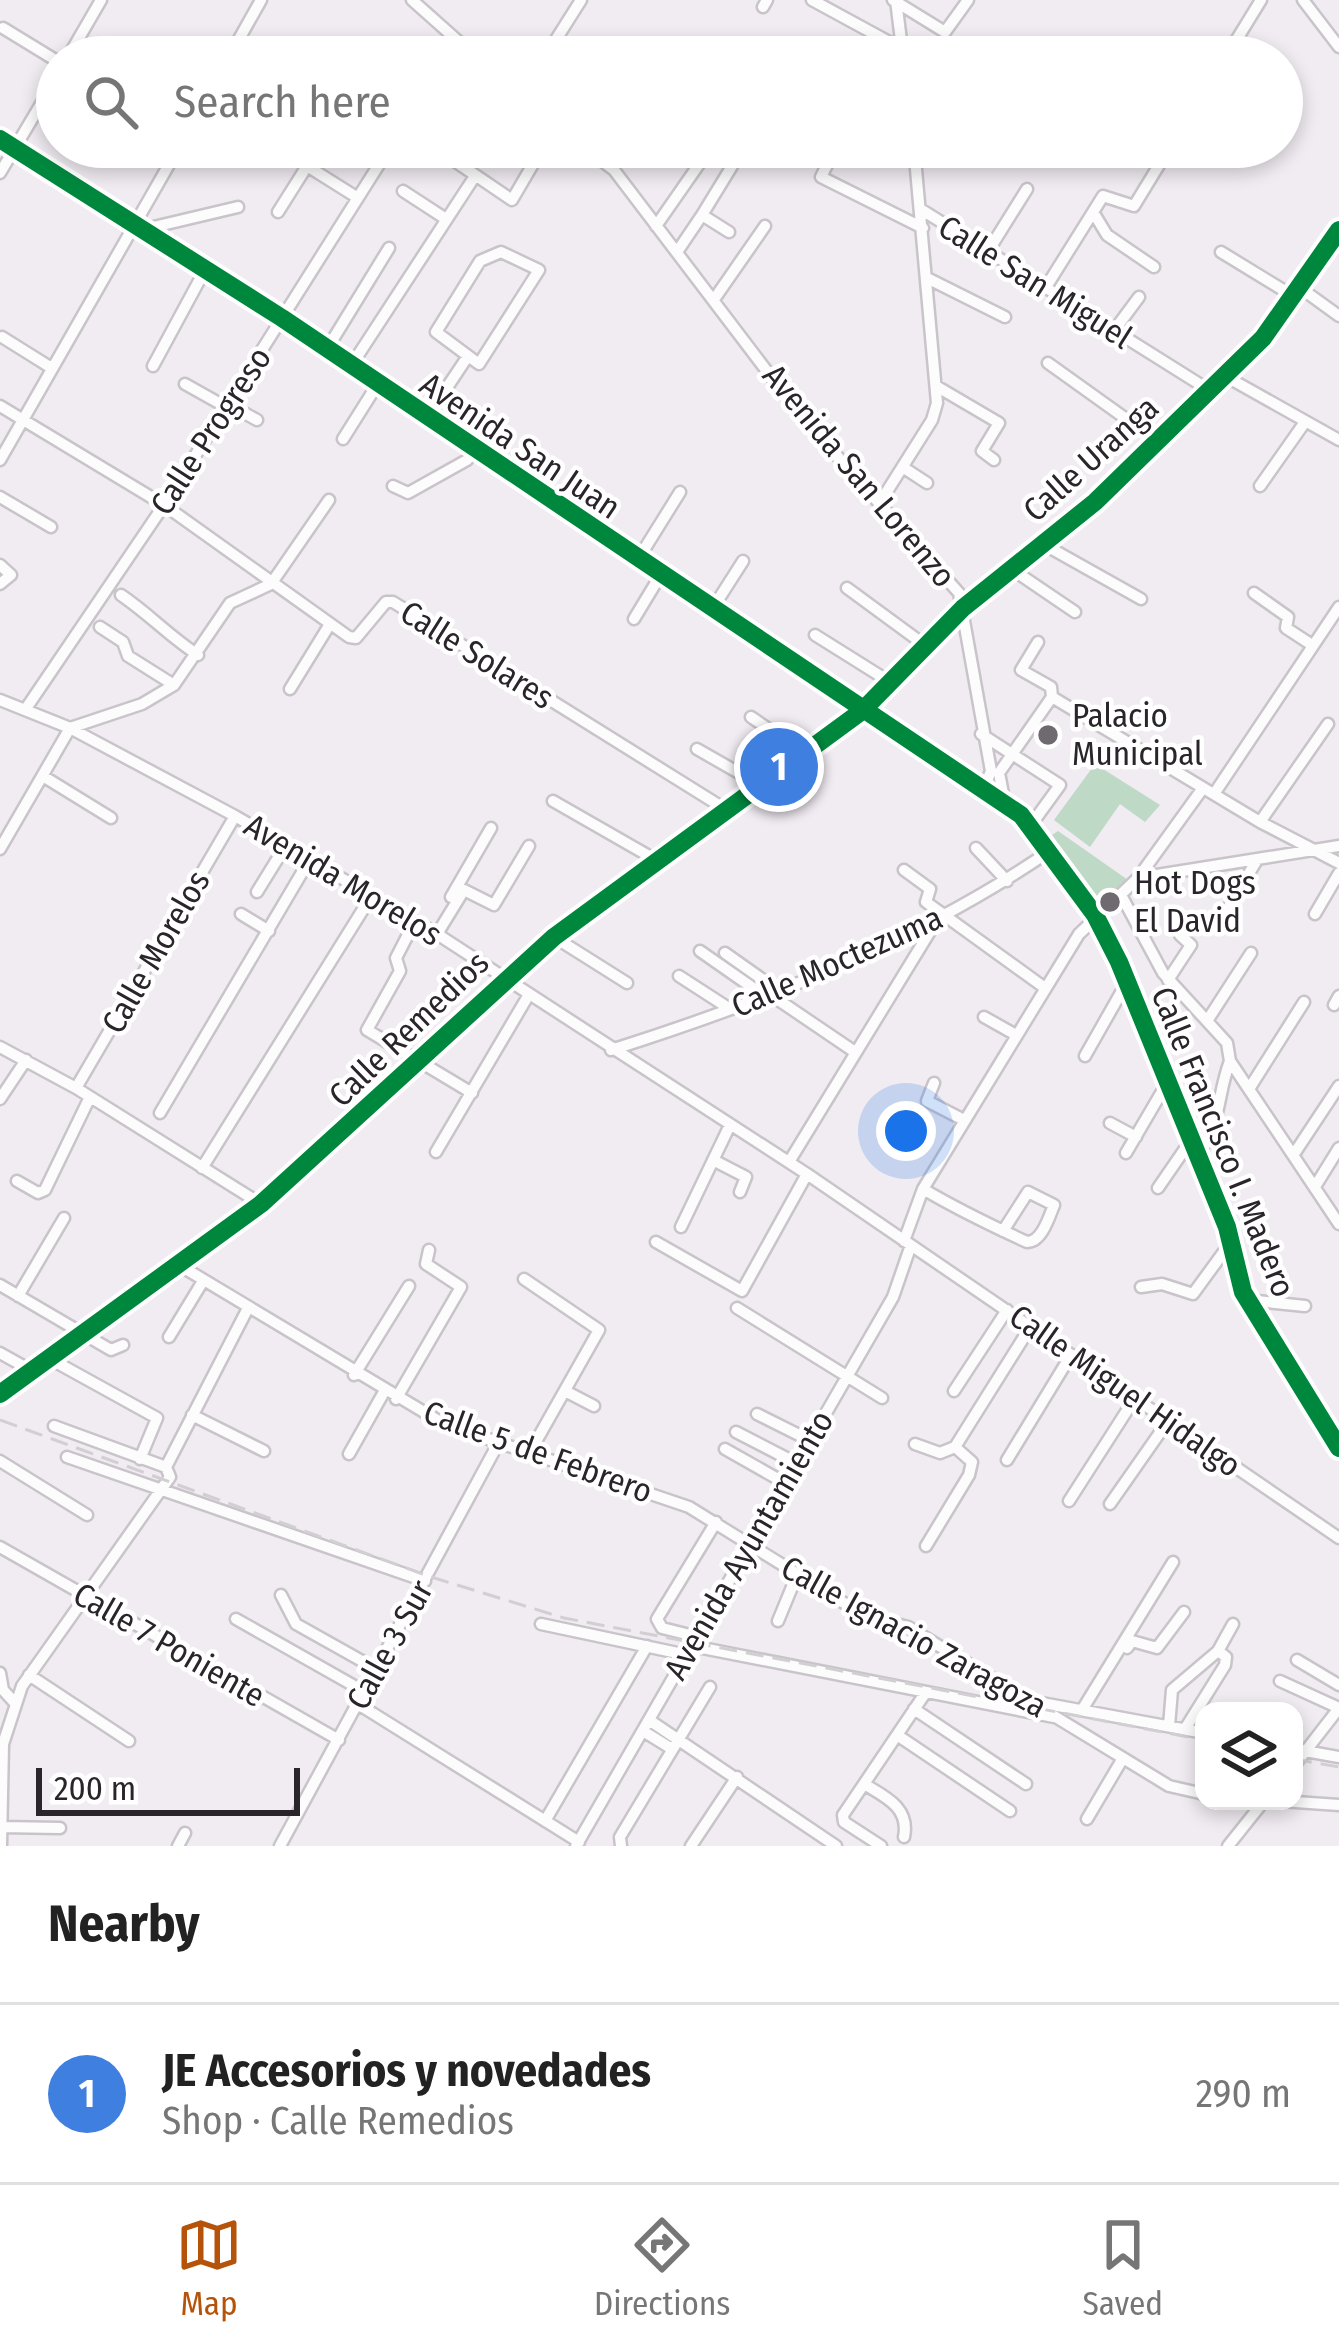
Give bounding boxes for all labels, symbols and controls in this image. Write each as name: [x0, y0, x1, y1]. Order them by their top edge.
search box: [36, 36, 1303, 168]
icon: search: [78, 69, 144, 135]
text: Search here: [174, 75, 391, 129]
street label: Calle San Miguel: [931, 207, 1139, 358]
street label: Calle Progreso: [142, 340, 280, 522]
street label: Avenida San Lorenzo: [754, 356, 964, 596]
street label: Avenida San Juan: [412, 364, 628, 528]
street label: Calle Uranga: [1015, 388, 1167, 530]
street label: Calle Solares: [393, 592, 561, 718]
place label: Palacio Municipal: [1072, 696, 1203, 774]
pin: 1: [740, 722, 818, 812]
marker: Palacio Municipal: [1035, 722, 1061, 748]
street label: Avenida Morelos: [237, 805, 449, 955]
street label: Calle Morelos: [93, 863, 219, 1041]
place label: Hot Dogs El David: [1134, 863, 1256, 941]
marker: Hot Dogs El David: [1097, 889, 1123, 915]
street label: Calle Moctezuma: [725, 898, 949, 1026]
street label: Calle Remedios: [321, 943, 497, 1115]
street label: Calle Francisco I. Madero: [1142, 981, 1304, 1303]
your location: [876, 1101, 936, 1161]
street label: Calle Miguel Hidalgo: [1002, 1296, 1248, 1486]
street label: Calle 5 de Febrero: [418, 1392, 658, 1512]
street label: Avenida Ayuntamiento: [656, 1403, 842, 1687]
street label: Calle Ignacio Zaragoza: [774, 1547, 1054, 1727]
street label: Calle 3 Sur: [338, 1573, 442, 1717]
street label: Calle 7 Poniente: [66, 1574, 272, 1716]
map controls: [1195, 1702, 1303, 1810]
button: layers: [1195, 1702, 1303, 1810]
scale bar: [36, 1762, 300, 1815]
text: 200 m: [54, 1769, 136, 1809]
text: Nearby: [48, 1893, 200, 1955]
text: JE Accesorios y novedades: [162, 2044, 651, 2098]
text: 1: [79, 2071, 95, 2117]
text: 290 m: [1196, 2071, 1291, 2117]
text: Shop · Calle Remedios: [162, 2098, 514, 2144]
tab: Map: [176, 2212, 242, 2324]
tab: Directions: [594, 2212, 730, 2324]
tab: Saved: [1082, 2212, 1163, 2324]

